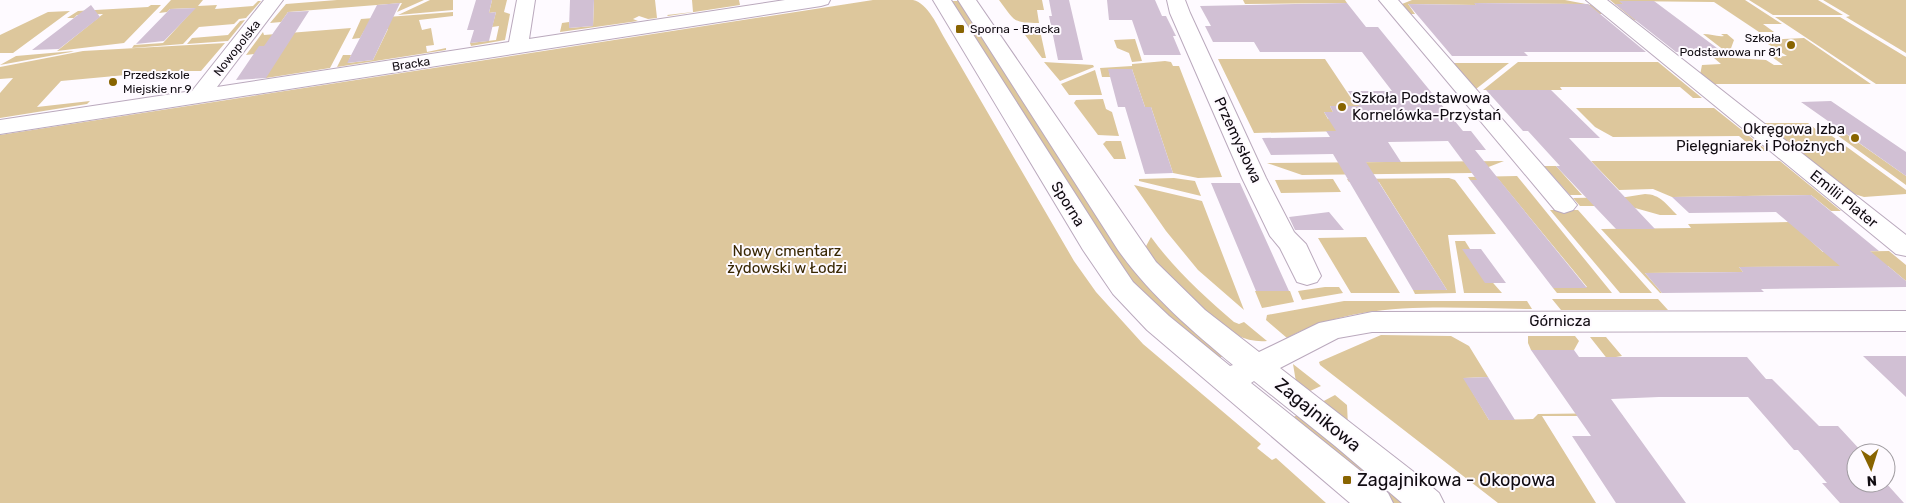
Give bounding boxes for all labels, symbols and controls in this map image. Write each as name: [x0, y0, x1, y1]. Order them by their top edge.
street label: Nowopolska: [211, 17, 263, 79]
place label: Sporna - Bracka: [970, 22, 1060, 36]
marker: Sporna - Bracka: [954, 23, 966, 35]
place label: Szkoła Podstawowa nr 81: [1679, 31, 1781, 59]
marker: Szkoła Podstawowa nr 81: [1785, 39, 1797, 51]
street label: Bracka: [391, 54, 431, 74]
place label: Przedszkole Miejskie nr 9: [123, 68, 192, 96]
marker: Przedszkole Miejskie nr 9: [107, 76, 119, 88]
place label: Szkoła Podstawowa Kornelówka-Przystań: [1352, 89, 1501, 124]
street label: Przemysłowa: [1210, 94, 1266, 186]
marker: Szkoła Podstawowa Kornelówka-Przystań: [1336, 101, 1348, 113]
place label: Okręgowa Izba Pielęgniarek i Położnych: [1676, 120, 1845, 155]
marker: Okręgowa Izba Pielęgniarek i Położnych: [1849, 132, 1861, 144]
street label: Emilii Plater: [1806, 166, 1882, 232]
street label: Sporna: [1047, 178, 1089, 230]
park label: Nowy cmentarz żydowski w Łodzi: [727, 242, 847, 277]
street label: Górnicza: [1529, 312, 1591, 330]
street label: Zagajnikowa: [1270, 374, 1366, 456]
north arrow: [1846, 443, 1896, 493]
place label: Zagajnikowa - Okopowa: [1357, 469, 1555, 491]
text: N: [1866, 472, 1877, 489]
marker: Zagajnikowa - Okopowa: [1341, 474, 1353, 486]

